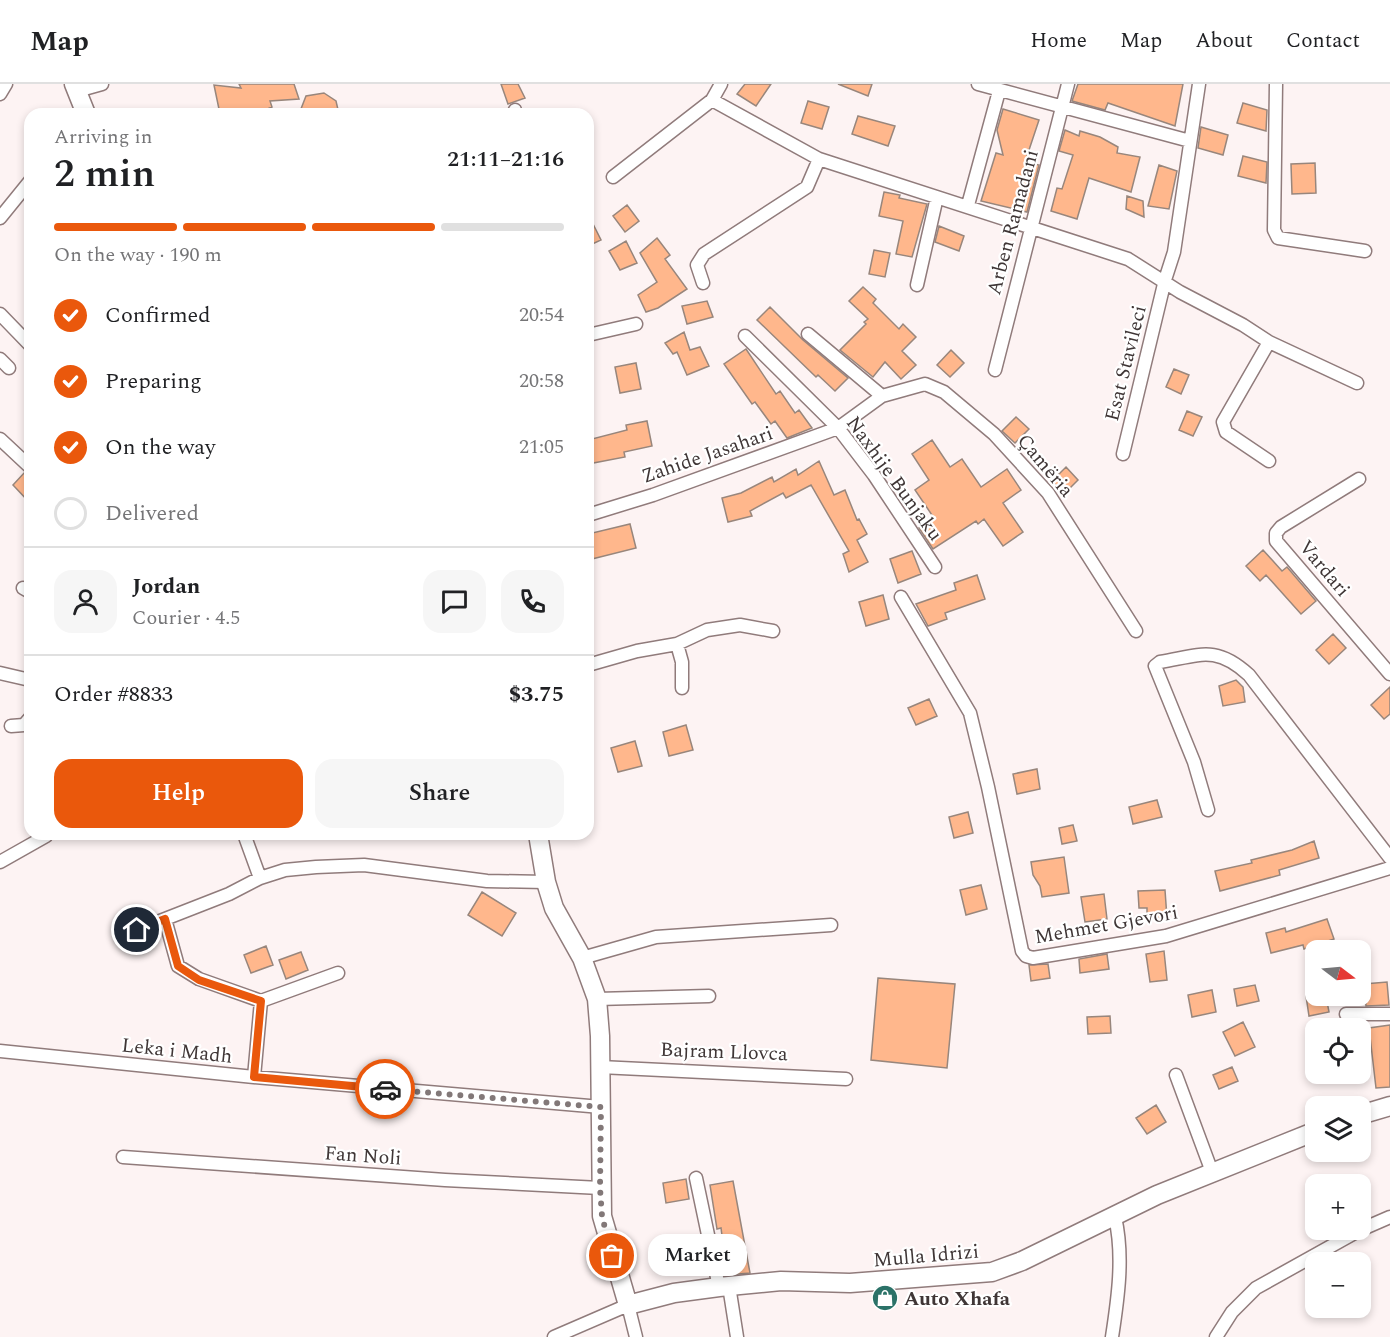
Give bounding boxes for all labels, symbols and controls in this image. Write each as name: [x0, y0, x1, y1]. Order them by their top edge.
text: Map: [30, 20, 89, 63]
text: Home: [1030, 25, 1087, 57]
text: Map: [1120, 25, 1162, 57]
text: About: [1195, 25, 1253, 57]
text: Contact: [1286, 25, 1360, 57]
text: Arriving in: [54, 122, 152, 152]
text: 21:11–21:16: [447, 143, 564, 176]
text: 2 min: [54, 145, 155, 204]
street label: Arben Ramadani: [979, 146, 1047, 298]
text: On the way · 190 m: [54, 240, 222, 270]
icon: check: [54, 299, 87, 332]
text: Confirmed: [105, 299, 211, 332]
text: 20:54: [519, 300, 564, 330]
street label: Esat Stavileci: [1097, 302, 1155, 424]
icon: check: [54, 365, 87, 398]
text: Preparing: [105, 365, 202, 398]
text: 20:58: [519, 366, 564, 396]
street label: Naxhije Bunjaku: [838, 410, 950, 547]
street label: Zahide Jasahari: [638, 418, 777, 491]
street label: Çamëria: [1010, 427, 1081, 504]
icon: check: [54, 431, 87, 464]
text: On the way: [105, 431, 216, 464]
text: 21:05: [519, 432, 564, 462]
text: Delivered: [105, 497, 199, 530]
street label: Vardari: [1291, 533, 1357, 604]
button: person: [54, 570, 117, 633]
text: Jordan: [132, 570, 200, 603]
button: chat: [423, 570, 486, 633]
button: phone: [501, 570, 564, 633]
text: Courier · 4.5: [132, 603, 240, 633]
text: Order #8833: [54, 678, 173, 711]
text: $3.75: [509, 678, 564, 711]
button: Help: [54, 759, 303, 828]
button: Share: [315, 759, 564, 828]
street label: Mehmet Gjevori: [1032, 898, 1180, 952]
pin: [111, 904, 162, 955]
icon: home: [120, 913, 153, 946]
north arrow: [1305, 940, 1371, 1006]
map controls: [1305, 940, 1371, 1318]
button: locate: [1305, 1018, 1371, 1084]
street label: Leka i Madh: [120, 1030, 234, 1072]
street label: Bajram Llovca: [660, 1035, 788, 1069]
courier: [355, 1059, 415, 1119]
icon: car: [369, 1073, 402, 1106]
button: layers: [1305, 1096, 1371, 1162]
street label: Fan Noli: [323, 1138, 402, 1174]
button: +: [1305, 1174, 1371, 1240]
pin: [586, 1230, 637, 1281]
callout: Market: [648, 1235, 747, 1277]
street label: Mulla Idrizi: [872, 1236, 980, 1276]
icon: bag: [595, 1239, 628, 1272]
text: Market: [664, 1240, 731, 1270]
button: −: [1305, 1252, 1371, 1318]
shop icon: Auto Xhafa: [870, 1283, 900, 1313]
place label: Auto Xhafa: [904, 1284, 1011, 1314]

